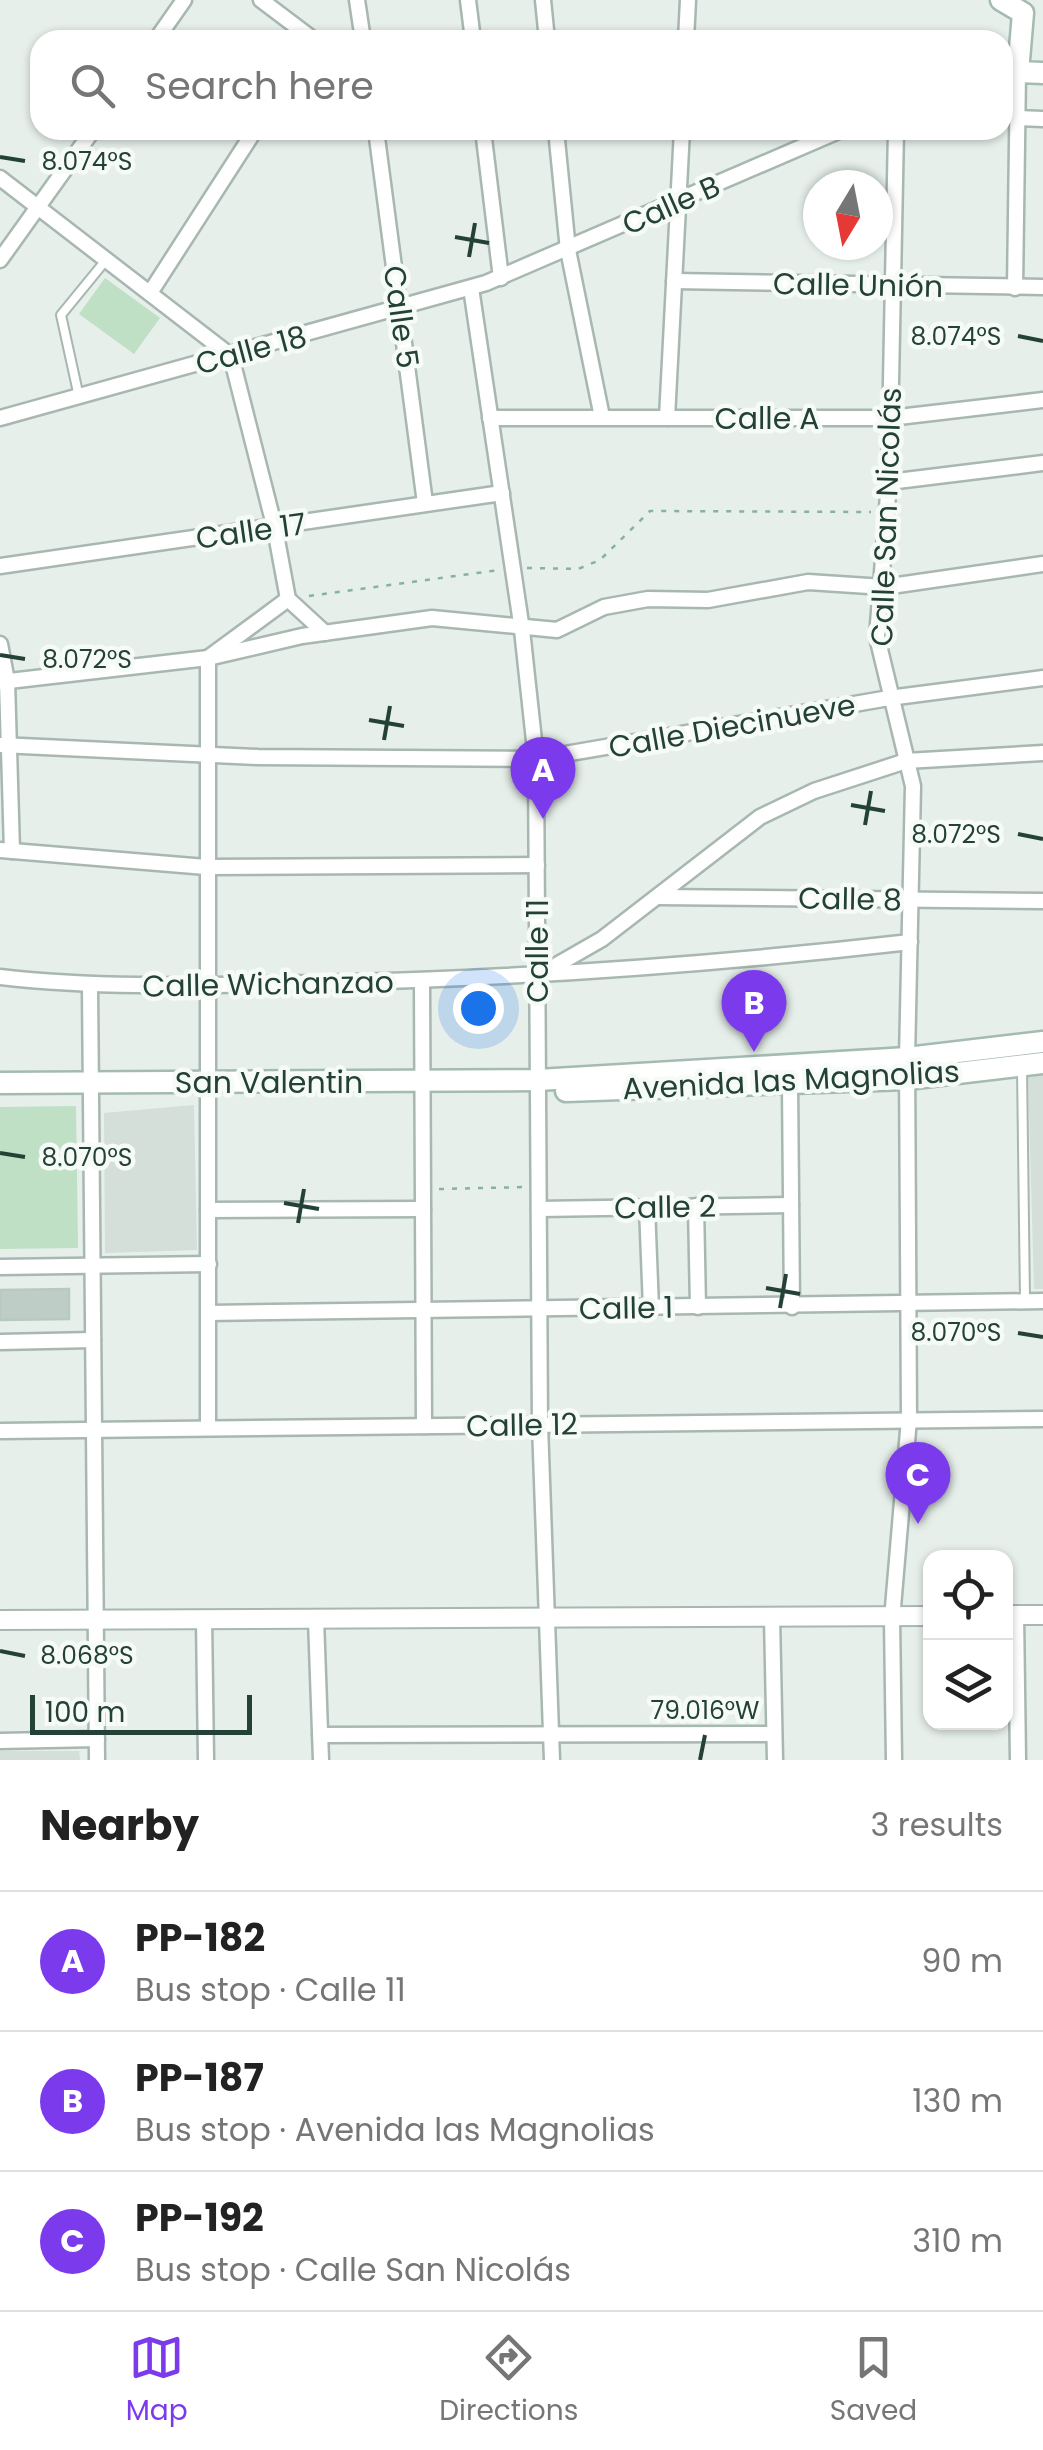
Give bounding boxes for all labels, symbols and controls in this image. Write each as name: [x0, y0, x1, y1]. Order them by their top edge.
search box: [30, 30, 1013, 140]
icon: search: [65, 58, 120, 113]
text: Search here: [145, 59, 374, 112]
text: 8.074°S: [41, 144, 133, 179]
street label: Calle B: [615, 164, 727, 246]
north arrow: [803, 170, 893, 260]
street label: Calle Unión: [773, 262, 943, 308]
street label: Calle 5: [372, 263, 430, 371]
street label: Calle 18: [191, 315, 311, 385]
text: 8.074°S: [910, 319, 1002, 354]
street label: Calle San Nicolás: [860, 387, 912, 647]
street label: Calle A: [714, 397, 820, 440]
street label: Calle 17: [193, 502, 309, 560]
text: 8.072°S: [42, 642, 132, 677]
street label: Calle Diecinueve: [605, 683, 859, 769]
pin: A: [510, 736, 576, 819]
text: 8.072°S: [911, 817, 1001, 852]
street label: Calle 8: [798, 877, 902, 921]
street label: Calle 11: [516, 899, 559, 1003]
street label: Calle Wichanzao: [142, 960, 394, 1008]
pin: B: [722, 970, 786, 1052]
your location: [453, 983, 504, 1034]
street label: Avenida las Magnolias: [621, 1050, 961, 1110]
street label: San Valentin: [175, 1061, 363, 1104]
text: 8.070°S: [41, 1140, 133, 1175]
street label: Calle 2: [614, 1185, 716, 1229]
street label: Calle 1: [578, 1286, 674, 1330]
text: 8.070°S: [910, 1315, 1002, 1350]
street label: Calle 12: [466, 1403, 578, 1447]
pin: C: [886, 1442, 950, 1524]
map controls: [923, 1550, 1013, 1730]
button: locate: [923, 1550, 1013, 1640]
text: 8.068°S: [40, 1638, 134, 1673]
button: layers: [923, 1640, 1013, 1730]
scale bar: [30, 1690, 252, 1734]
text: 100 m: [45, 1693, 125, 1732]
text: 79.016°W: [651, 1693, 759, 1728]
text: Nearby: [40, 1796, 199, 1855]
text: 3 results: [870, 1802, 1003, 1847]
text: PP-182: [135, 1911, 265, 1964]
text: A: [61, 1938, 84, 1983]
text: 90 m: [921, 1938, 1003, 1983]
text: Bus stop · Calle 11: [135, 1967, 406, 2012]
text: PP-187: [135, 2051, 264, 2104]
text: B: [62, 2078, 83, 2123]
text: 130 m: [912, 2078, 1003, 2123]
text: Bus stop · Avenida las Magnolias: [135, 2107, 655, 2152]
text: PP-192: [135, 2191, 264, 2244]
text: C: [60, 2218, 85, 2263]
text: 310 m: [912, 2218, 1003, 2263]
text: Bus stop · Calle San Nicolás: [135, 2247, 571, 2292]
tab: Map: [126, 2330, 188, 2432]
tab: Directions: [439, 2330, 578, 2432]
tab: Saved: [830, 2330, 917, 2432]

